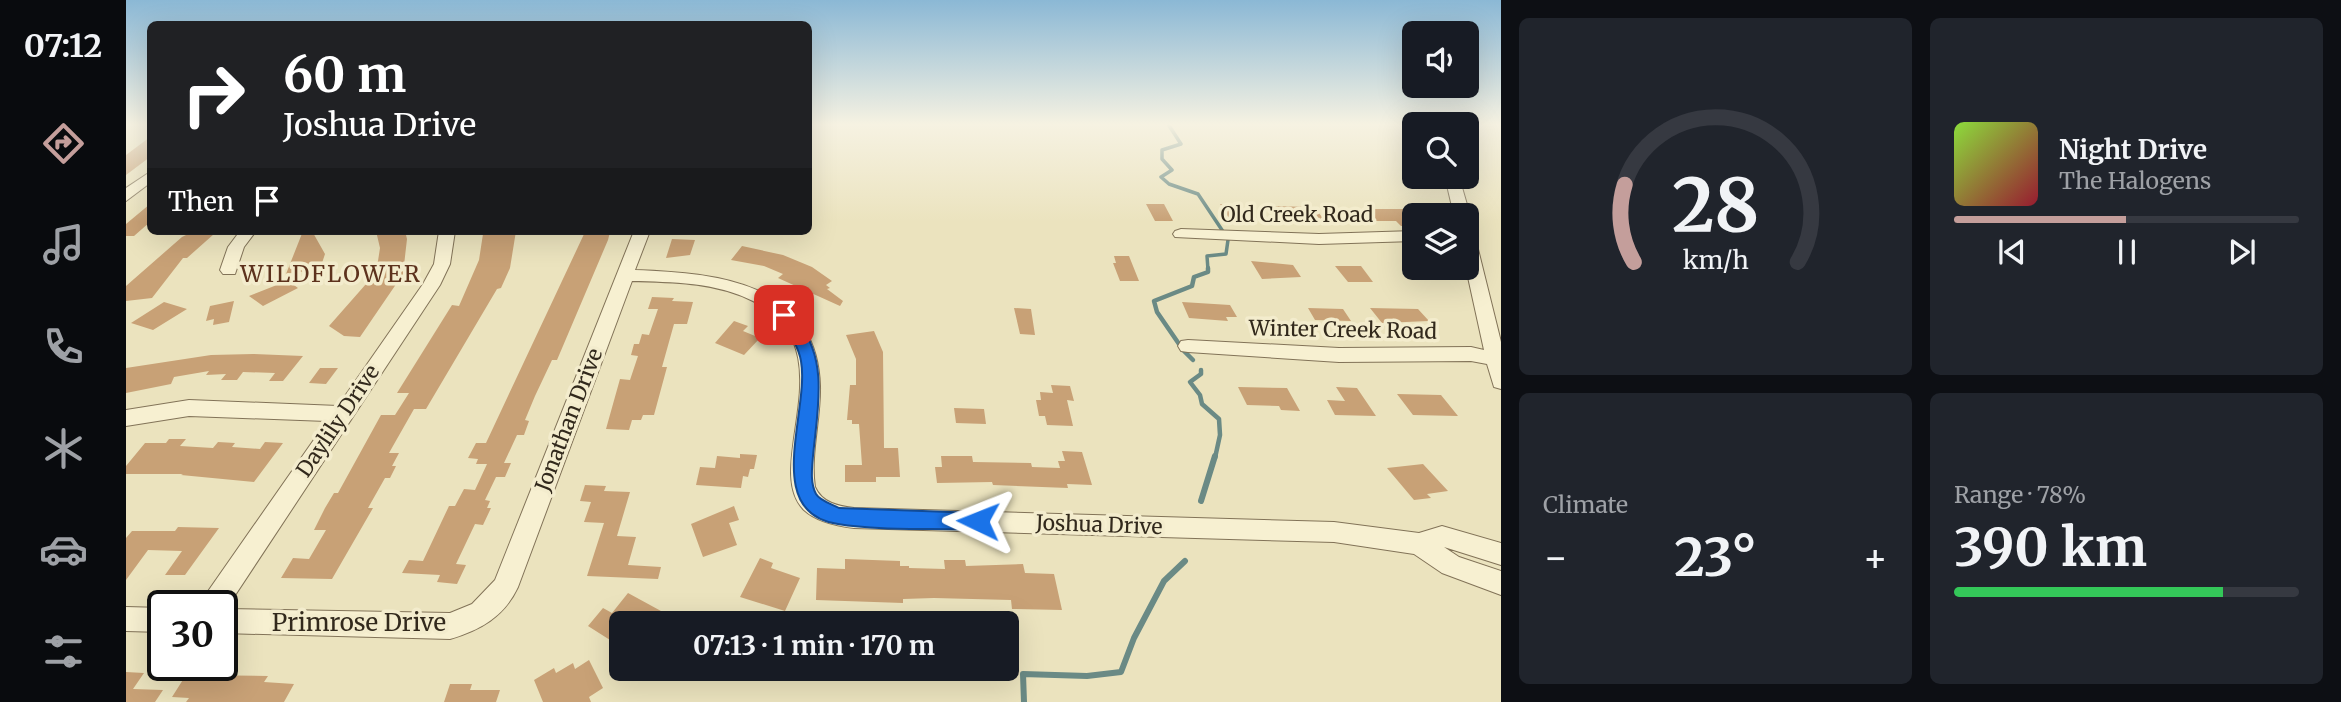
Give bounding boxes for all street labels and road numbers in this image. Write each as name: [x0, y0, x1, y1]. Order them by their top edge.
street label: Old Creek Road: [1221, 201, 1374, 228]
street label: Winter Creek Road: [1248, 314, 1438, 345]
street label: Jonathan Drive: [529, 344, 608, 496]
street label: Daylily Drive: [290, 359, 385, 482]
street label: Joshua Drive: [1034, 509, 1163, 540]
street label: Primrose Drive: [272, 607, 446, 638]

